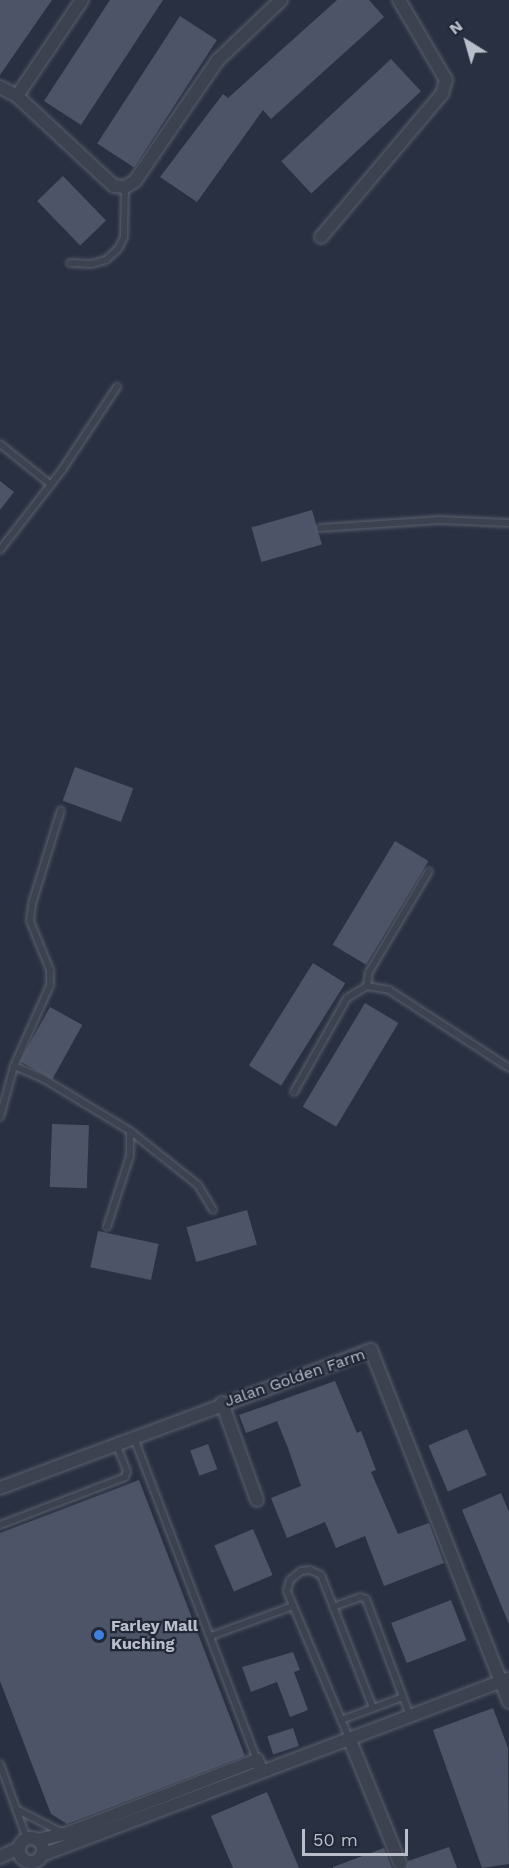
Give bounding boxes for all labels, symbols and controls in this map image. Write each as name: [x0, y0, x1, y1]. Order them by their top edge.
north arrow: [437, 12, 497, 72]
text: N: [445, 16, 466, 38]
street label: Jalan Golden Farm: [222, 1345, 368, 1411]
place label: Farley Mall Kuching: [111, 1616, 198, 1654]
marker: Farley Mall Kuching: [92, 1628, 106, 1642]
scale bar: [305, 1817, 412, 1855]
text: 50 m: [313, 1829, 358, 1850]

